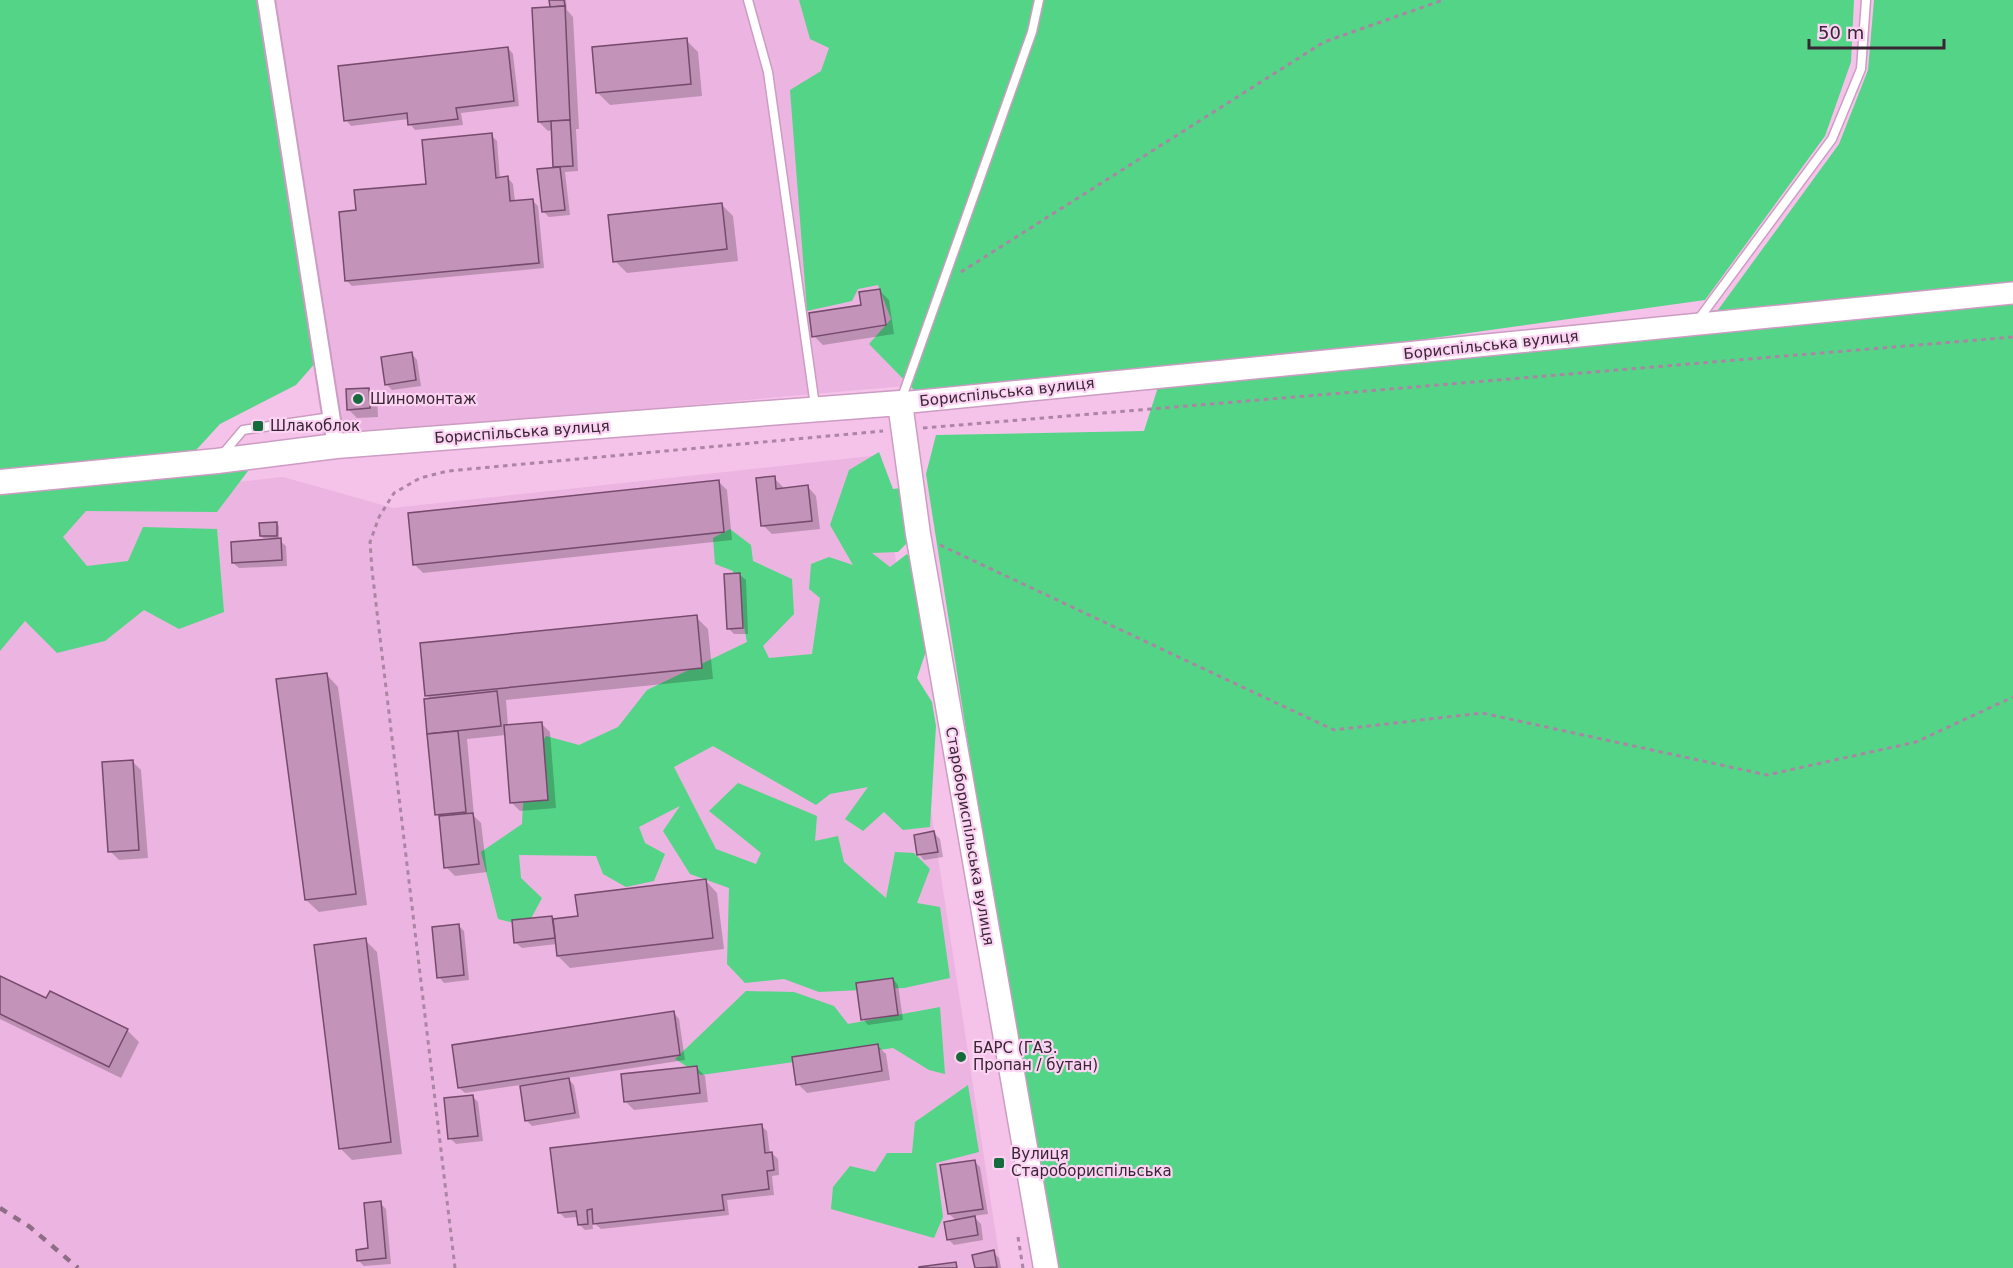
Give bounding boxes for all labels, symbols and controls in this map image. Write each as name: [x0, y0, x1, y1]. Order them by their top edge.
scale bar: [1809, 12, 1944, 50]
text: 50 m: [1818, 22, 1864, 43]
street label: Бориспільська вулиця: [1403, 327, 1579, 363]
street label: Бориспільська вулиця: [919, 374, 1095, 410]
place label: Шиномонтаж: [370, 390, 477, 408]
marker: Шиномонтаж: [351, 392, 365, 406]
place label: Шлакоблок: [270, 417, 360, 435]
street label: Бориспільська вулиця: [434, 417, 610, 447]
marker: Шлакоблок: [251, 419, 265, 433]
street label: Старобориспільська вулиця: [942, 725, 998, 947]
place label: БАРС (ГАЗ. Пропан / бутан): [973, 1039, 1098, 1074]
marker: БАРС (ГАЗ. Пропан / бутан): [954, 1050, 968, 1064]
place label: Вулиця Старобориспільська: [1011, 1145, 1172, 1180]
marker: Вулиця Старобориспільська: [992, 1156, 1006, 1170]

